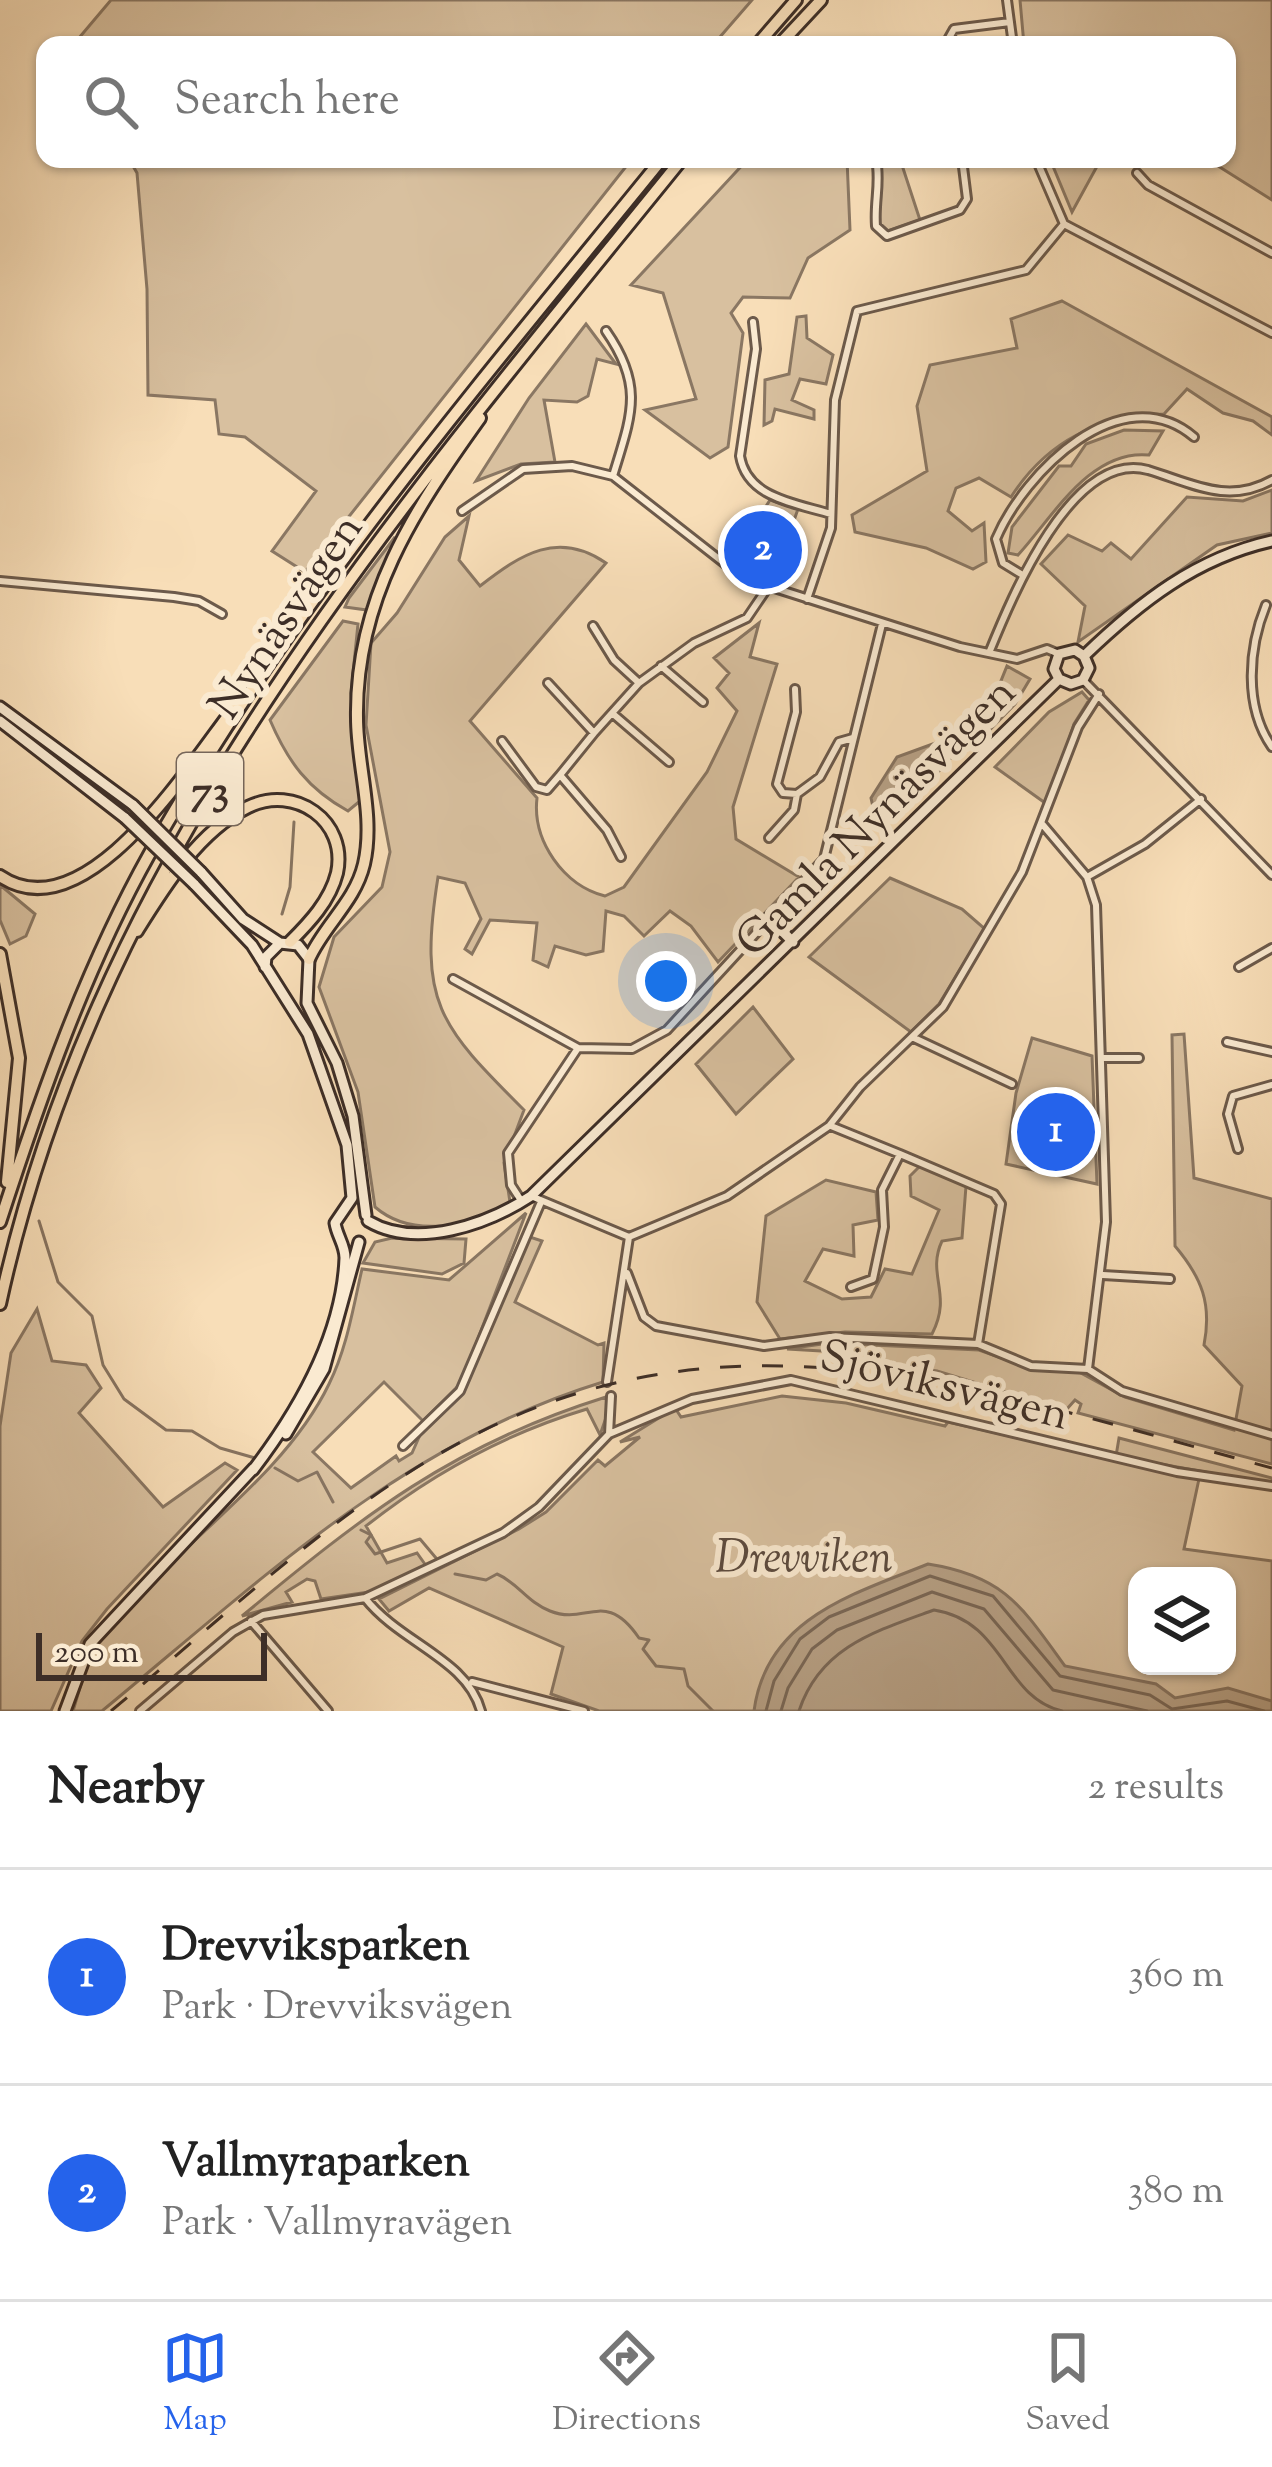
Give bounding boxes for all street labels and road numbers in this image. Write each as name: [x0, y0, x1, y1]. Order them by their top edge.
street label: Nynäsvägen: [196, 502, 382, 734]
street label: Gamla Nynäsvägen: [723, 664, 1033, 974]
road number: 73: [177, 753, 243, 825]
street label: Sjöviksvägen: [812, 1326, 1075, 1451]

